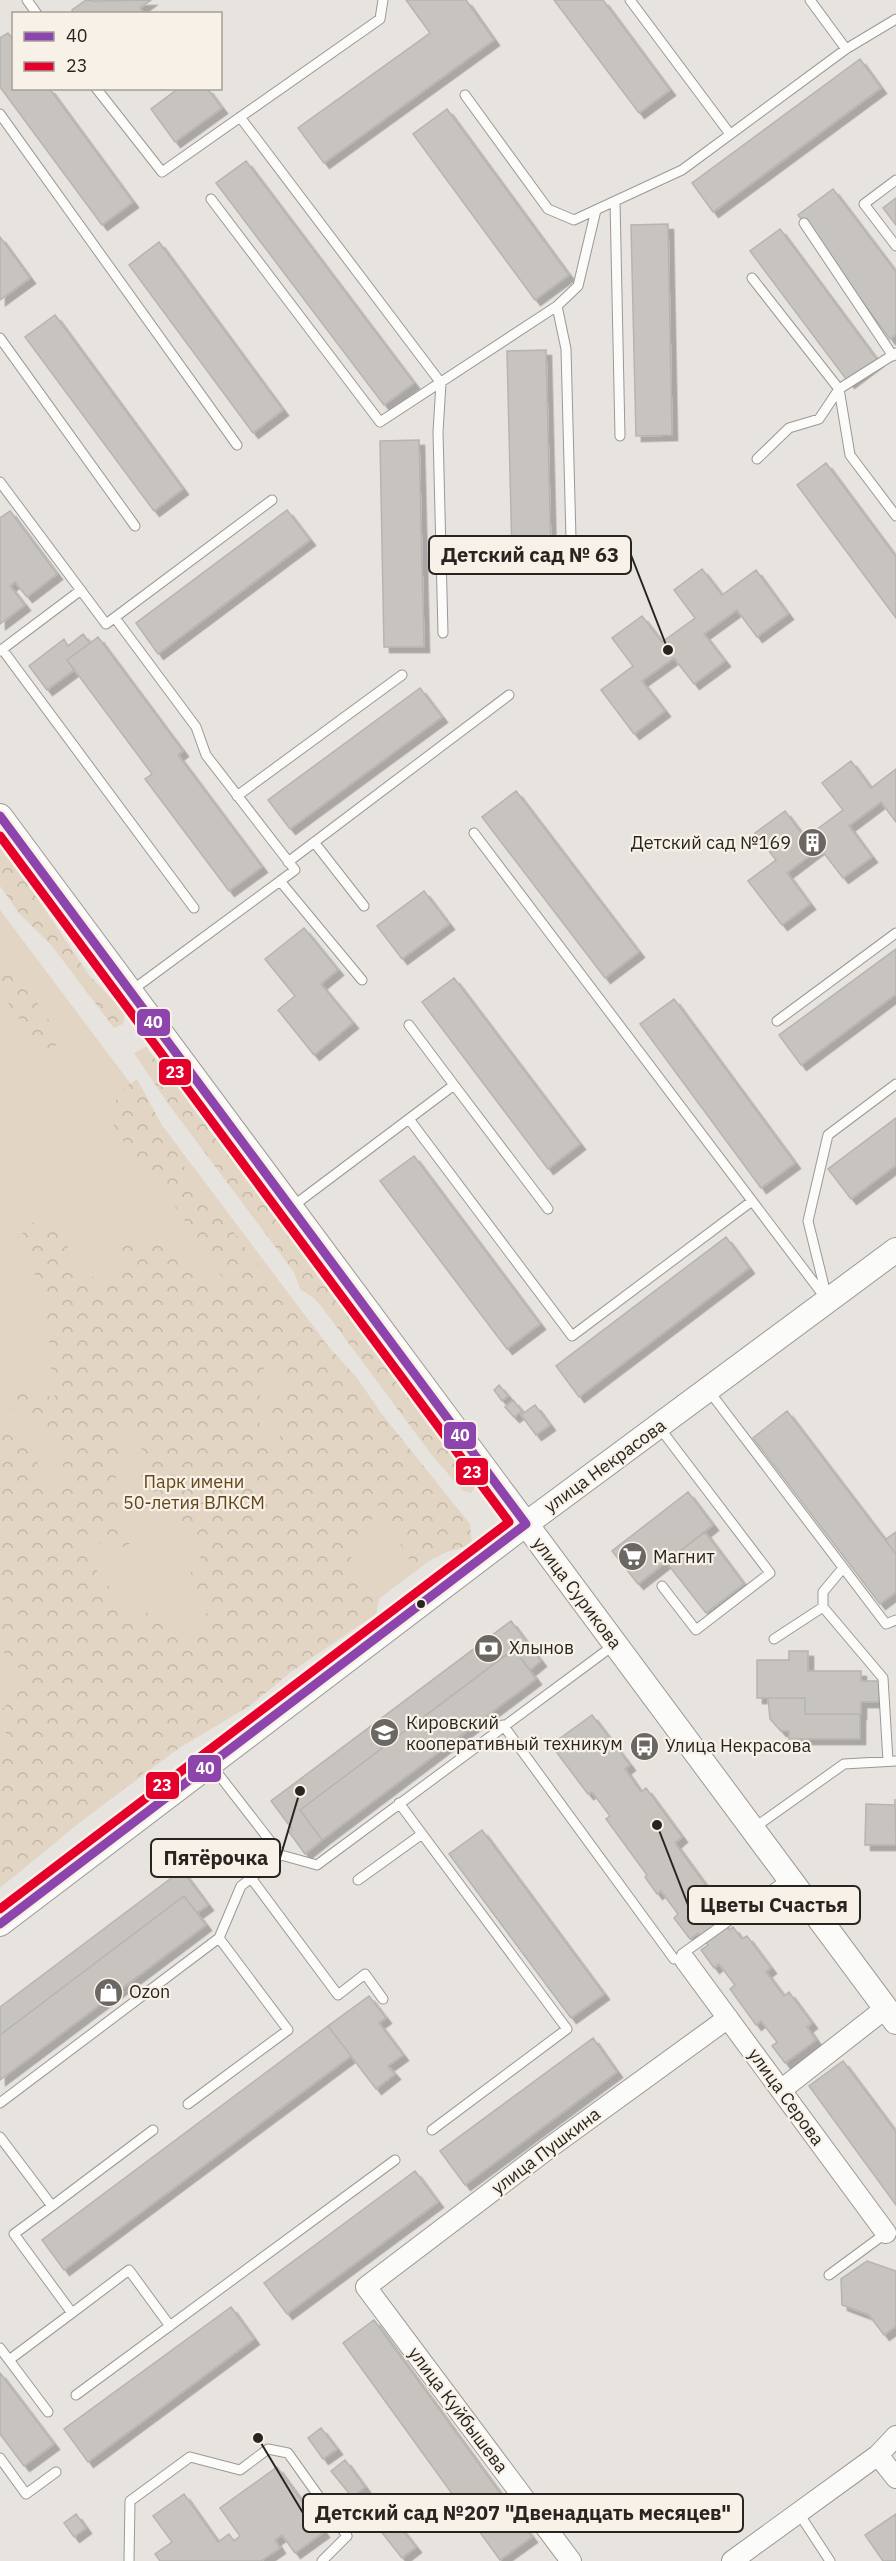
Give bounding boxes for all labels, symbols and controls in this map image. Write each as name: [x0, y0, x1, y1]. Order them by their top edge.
legend: [12, 12, 222, 90]
text: 40: [66, 24, 88, 47]
text: 23: [66, 54, 88, 77]
callout: Детский сад № 63: [429, 536, 631, 574]
text: Детский сад № 63: [441, 541, 619, 568]
building icon: Детский сад №169: [796, 827, 828, 859]
place label: Детский сад №169: [631, 831, 791, 854]
line badge: 40: [136, 1008, 171, 1037]
text: 40: [143, 1012, 163, 1032]
line badge: 23: [158, 1058, 192, 1086]
text: 23: [165, 1062, 185, 1082]
street label: улица Некрасова: [539, 1413, 671, 1518]
line badge: 40: [443, 1421, 477, 1450]
text: 40: [450, 1425, 470, 1445]
line badge: 23: [455, 1457, 489, 1486]
text: 23: [462, 1462, 482, 1482]
park label: Парк имени 50-летия ВЛКСМ: [123, 1470, 265, 1514]
street label: улица Сурикова: [528, 1532, 627, 1654]
supermarket icon: Магнит: [616, 1541, 648, 1573]
place label: Магнит: [653, 1545, 715, 1568]
unlabelled marker: [415, 1598, 427, 1610]
bank icon: Хлынов: [472, 1632, 504, 1664]
place label: Хлынов: [509, 1636, 574, 1659]
place label: Кировский кооперативный техникум: [406, 1711, 623, 1755]
school or university icon: Кировский кооперативный техникум: [369, 1717, 401, 1749]
bus stop icon: Улица Некрасова: [628, 1730, 660, 1762]
place label: Улица Некрасова: [665, 1734, 812, 1757]
line badge: 40: [187, 1754, 222, 1783]
text: 40: [195, 1758, 215, 1778]
line badge: 23: [145, 1771, 180, 1800]
text: 23: [152, 1775, 172, 1795]
callout: Пятёрочка: [151, 1839, 280, 1877]
text: Пятёрочка: [164, 1844, 268, 1871]
callout: Цветы Счастья: [688, 1886, 860, 1924]
text: Цветы Счастья: [700, 1891, 848, 1918]
shop icon: Ozon: [92, 1976, 124, 2008]
place label: Ozon: [129, 1980, 170, 2003]
street label: улица Серова: [743, 2043, 830, 2150]
street label: улица Пушкина: [487, 2102, 605, 2199]
street label: улица Куйбышева: [403, 2342, 514, 2478]
callout: Детский сад №207 "Двенадцать месяцев": [303, 2494, 743, 2532]
text: Детский сад №207 "Двенадцать месяцев": [315, 2499, 731, 2526]

